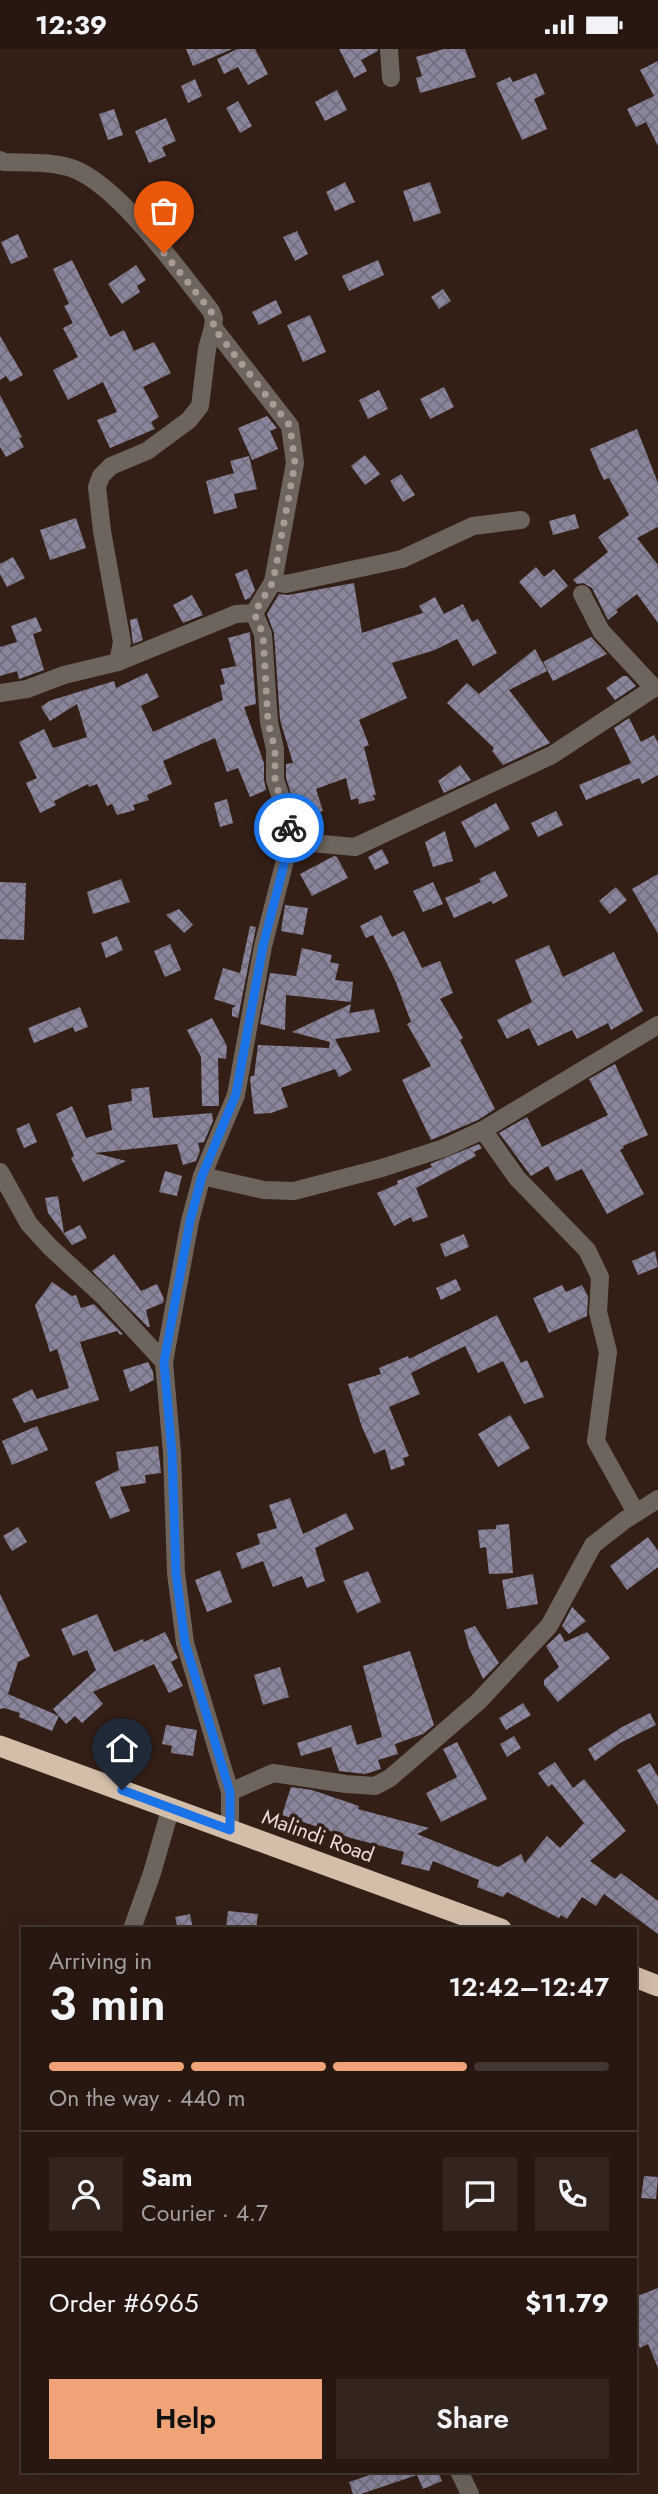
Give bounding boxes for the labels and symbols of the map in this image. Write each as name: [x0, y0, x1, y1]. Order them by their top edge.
pin: [134, 181, 194, 253]
courier: [254, 793, 324, 863]
pin: [92, 1718, 152, 1790]
street label: Malindi Road: [258, 1802, 378, 1870]

